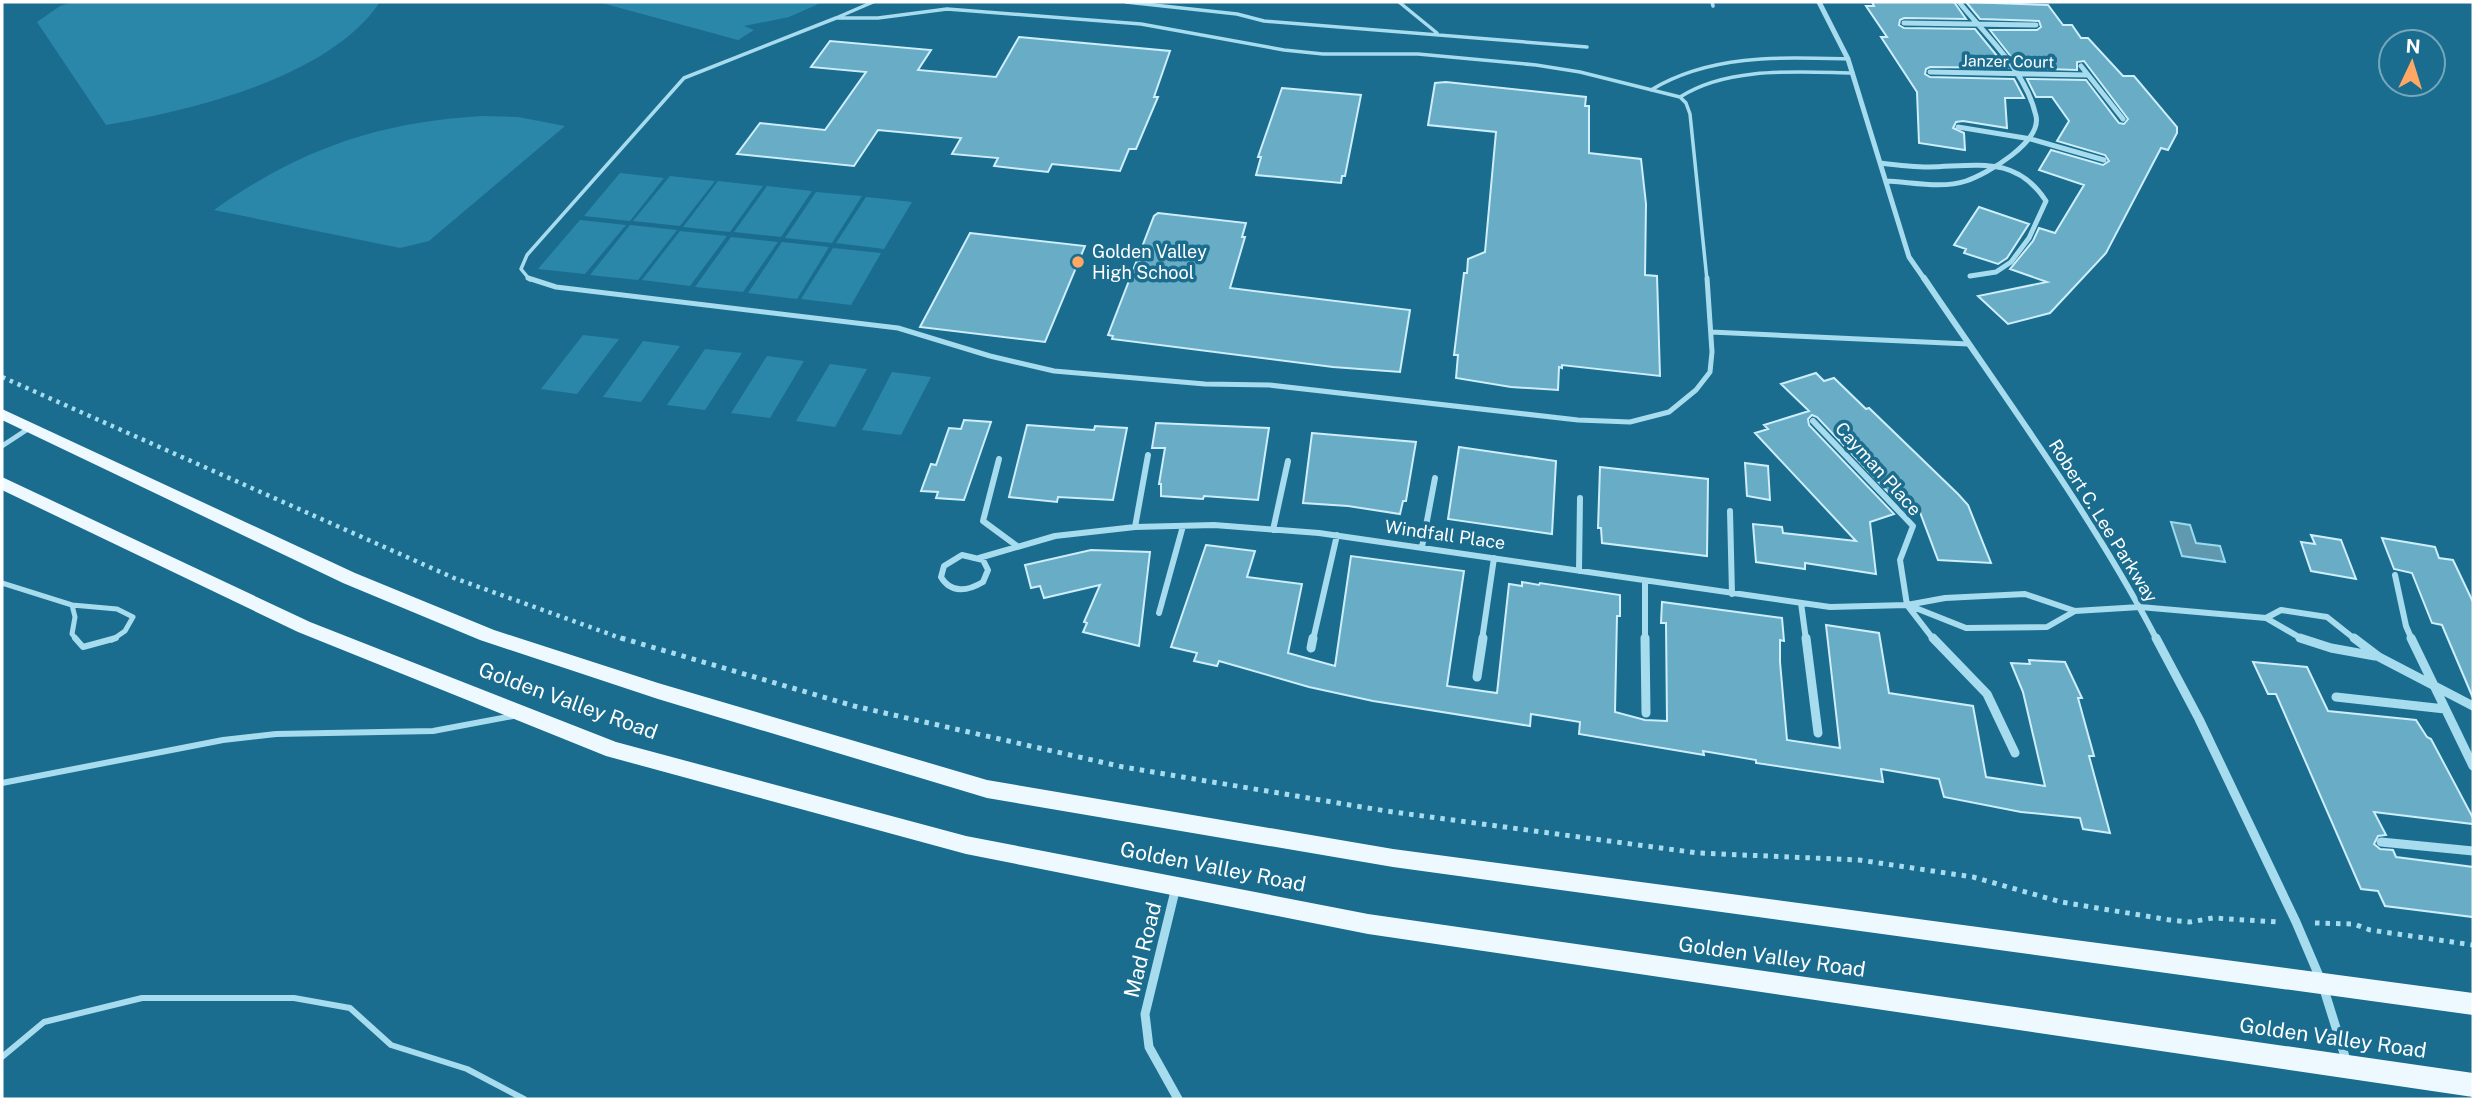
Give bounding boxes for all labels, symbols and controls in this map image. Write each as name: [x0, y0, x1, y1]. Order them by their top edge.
north arrow: [2377, 28, 2447, 98]
text: N: [2405, 35, 2421, 58]
street label: Janzer Court: [1961, 51, 2055, 72]
place label: Golden Valley High School: [1092, 241, 1207, 283]
marker: Golden Valley High School: [1070, 254, 1086, 270]
street label: Cayman Place: [1831, 418, 1926, 520]
street label: Robert C. Lee Parkway: [2045, 435, 2162, 606]
street label: Windfall Place: [1383, 516, 1507, 553]
street label: Golden Valley Road: [475, 657, 661, 745]
street label: Golden Valley Road: [1118, 836, 1308, 897]
street label: Mad Road: [1119, 900, 1166, 1000]
street label: Golden Valley Road: [1677, 931, 1867, 982]
street label: Golden Valley Road: [2238, 1012, 2428, 1063]

